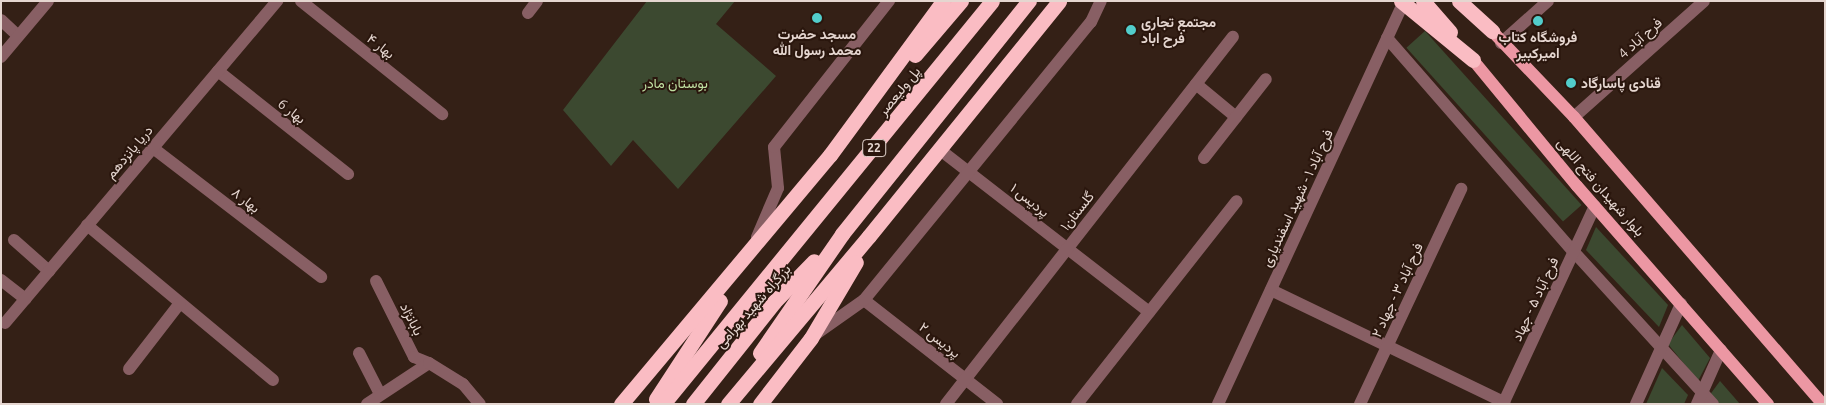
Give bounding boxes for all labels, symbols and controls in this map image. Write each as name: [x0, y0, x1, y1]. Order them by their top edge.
marker: مسجد حضرت محمد رسول الله: [811, 12, 823, 24]
place label: مجتمع تجاری فرح اباد: [1141, 14, 1216, 46]
street label: فرح آباد 4: [1615, 14, 1665, 62]
marker: فروشگاه کتاب امیرکبیر: [1532, 15, 1544, 27]
marker: مجتمع تجاری فرح اباد: [1125, 24, 1137, 36]
place label: مسجد حضرت محمد رسول الله: [773, 26, 861, 58]
place label: فروشگاه کتاب امیرکبیر: [1499, 29, 1577, 62]
street label: بهار ۴: [364, 30, 398, 62]
street label: پل ولیعصر: [874, 63, 924, 119]
park label: بوستان مادر: [642, 75, 708, 91]
place label: قنادی پاسارگاد: [1581, 75, 1661, 91]
marker: قنادی پاسارگاد: [1565, 77, 1577, 89]
street label: بهار 6: [275, 95, 309, 127]
street label: دریا پانزدهم: [102, 122, 156, 182]
street label: فرح آباد ۱ - شهید اسفندیاری: [1258, 127, 1336, 269]
street label: بلوار شهیدان فتح اللهی: [1554, 134, 1648, 240]
road number: 22: [862, 138, 886, 158]
street label: پردیس ۱: [1007, 180, 1053, 220]
street label: بهار ۸: [229, 184, 263, 216]
street label: گلستان۱: [1057, 188, 1097, 234]
street label: فرح آباد ۳ - جهاد ۲: [1368, 240, 1426, 340]
street label: فرح آباد ۵ - جهاد: [1508, 254, 1562, 344]
street label: بزرگراه شهید بهرامی: [712, 261, 794, 351]
street label: بابانژاد: [397, 300, 427, 338]
street label: پردیس ۲: [916, 319, 964, 361]

